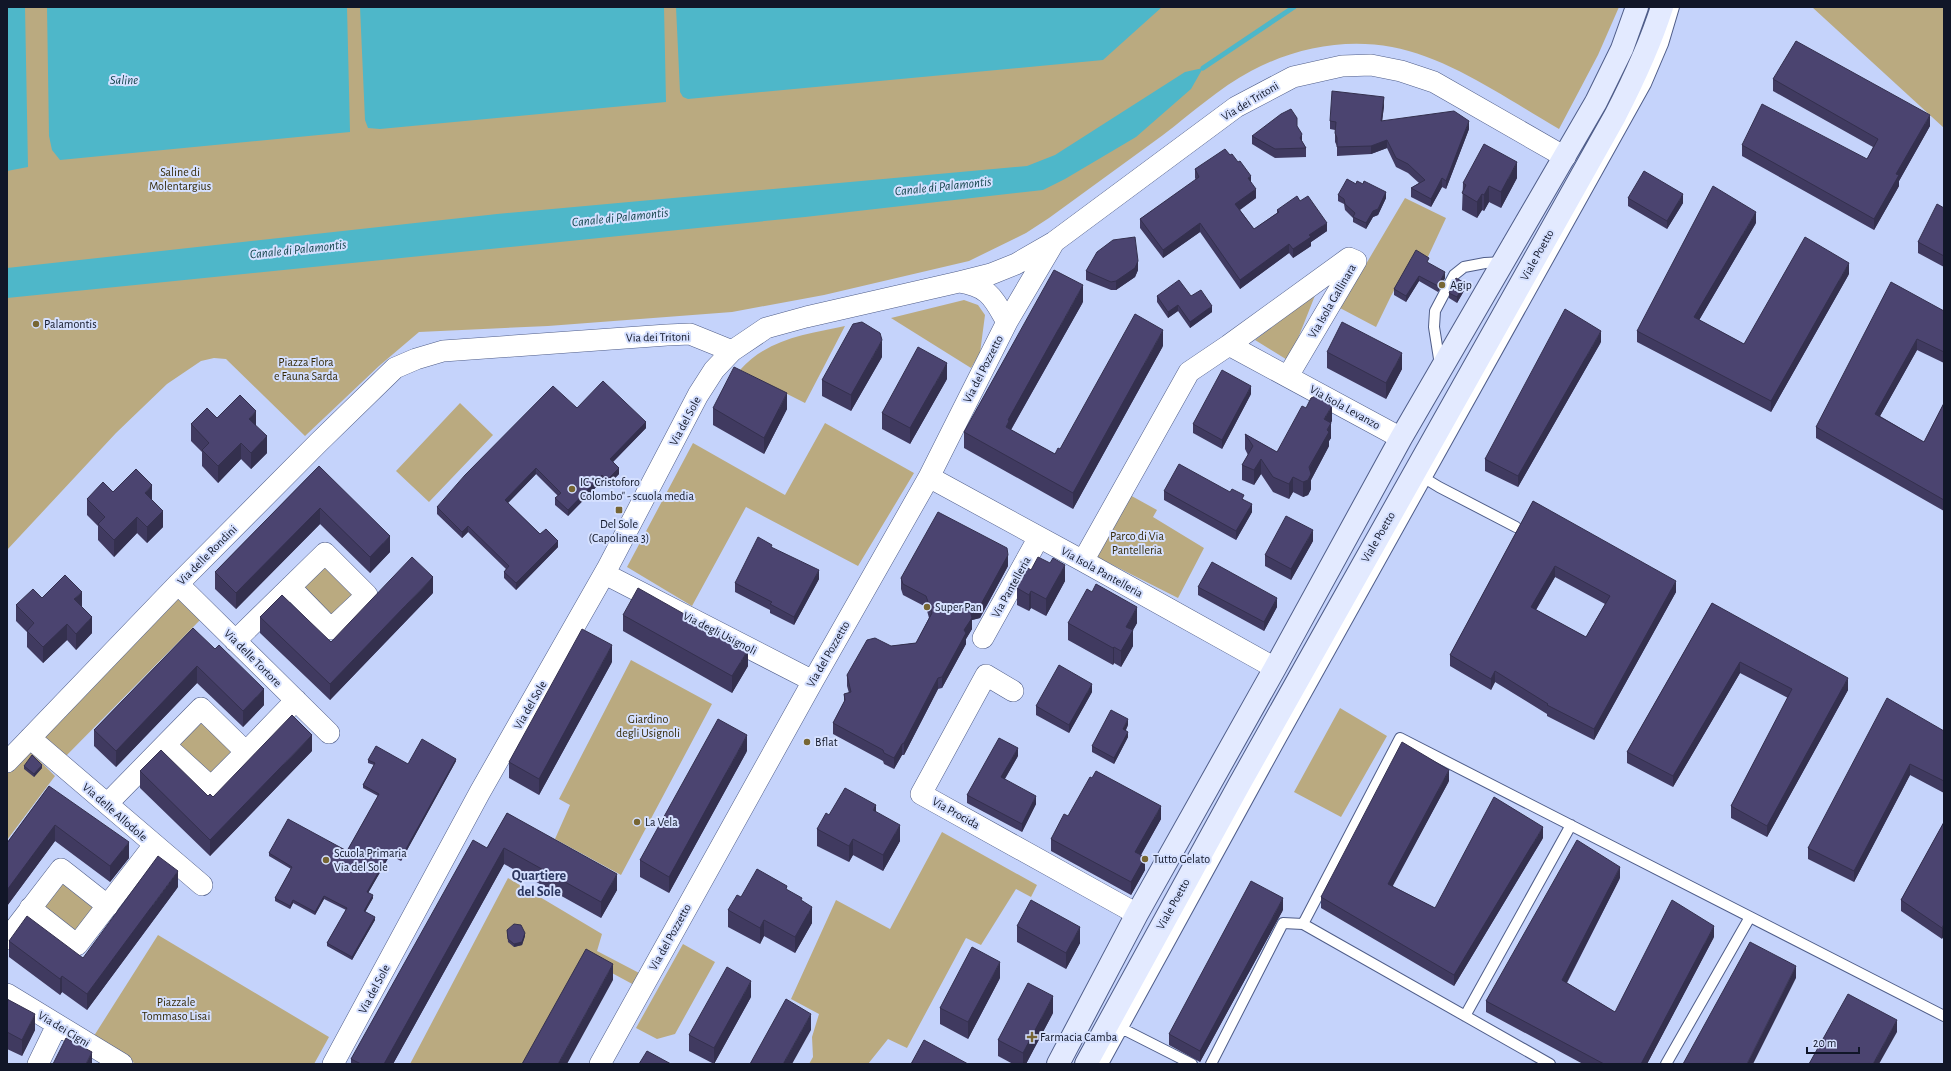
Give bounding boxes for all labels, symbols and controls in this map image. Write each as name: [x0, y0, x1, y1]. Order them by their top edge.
water label: Saline: [110, 74, 138, 87]
street label: Via dei Tritoni: [1219, 79, 1281, 123]
park label: Saline di Molentargius: [149, 166, 211, 192]
water label: Canale di Palamontis: [894, 175, 992, 199]
water label: Canale di Palamontis: [571, 206, 669, 230]
street label: Viale Poetto: [1518, 227, 1556, 283]
water label: Canale di Palamontis: [249, 238, 347, 262]
street label: Via Isola Gallinara: [1306, 262, 1358, 340]
place label: Agip: [1450, 279, 1472, 291]
marker: Agip: [1437, 280, 1447, 290]
place label: Palamontis: [44, 318, 97, 330]
marker: Palamontis: [31, 319, 41, 329]
street label: Via dei Tritoni: [626, 330, 690, 344]
street label: Via del Pozzetto: [961, 333, 1005, 405]
park label: Piazza Flora e Fauna Sarda: [274, 356, 339, 382]
street label: Via Isola Levanzo: [1308, 383, 1382, 431]
street label: Via del Sole: [667, 394, 703, 448]
place label: IC "Cristoforo Colombo" - scuola media: [580, 476, 694, 502]
marker: IC "Cristoforo Colombo" - scuola media: [567, 484, 577, 494]
marker: Del Sole (Capolinea 3): [614, 505, 624, 515]
street label: Viale Poetto: [1359, 510, 1397, 564]
place label: Del Sole (Capolinea 3): [589, 518, 649, 544]
street label: Via delle Rondini: [175, 523, 239, 587]
park label: Parco di Via Pantelleria: [1110, 530, 1164, 556]
street label: Via Isola Pantelleria: [1059, 545, 1145, 600]
street label: Via Pantelleria: [989, 554, 1033, 620]
place label: Super Pan: [935, 601, 982, 613]
marker: Super Pan: [922, 602, 932, 612]
street label: Via degli Usignoli: [681, 609, 759, 657]
street label: Via del Pozzetto: [804, 619, 852, 689]
street label: Via delle Tortore: [222, 627, 284, 689]
street label: Via del Sole: [511, 679, 549, 731]
park label: Giardino degli Usignoli: [616, 713, 680, 739]
place label: Bflat: [815, 736, 838, 748]
marker: Bflat: [802, 737, 812, 747]
street label: Via delle Allodole: [80, 781, 150, 843]
street label: Via Procida: [930, 795, 982, 831]
place label: La Vela: [645, 816, 678, 828]
marker: La Vela: [632, 817, 642, 827]
place label: Scuola Primaria Via del Sole: [334, 847, 407, 873]
place label: Tutto Gelato: [1153, 853, 1210, 865]
marker: Tutto Gelato: [1140, 854, 1150, 864]
marker: Scuola Primaria Via del Sole: [321, 855, 331, 865]
district label: Quartiere del Sole: [512, 869, 567, 899]
street label: Viale Poetto: [1154, 876, 1192, 932]
street label: Via del Pozzetto: [647, 902, 693, 972]
street label: Via del Sole: [356, 962, 392, 1016]
park label: Piazzale Tommaso Lisai: [142, 996, 210, 1022]
street label: Via dei Cigni: [36, 1009, 92, 1049]
scale bar: [1807, 1029, 1859, 1055]
place label: Farmacia Camba: [1040, 1031, 1118, 1043]
marker: Farmacia Camba: [1027, 1032, 1037, 1042]
text: 20 m: [1813, 1037, 1836, 1049]

